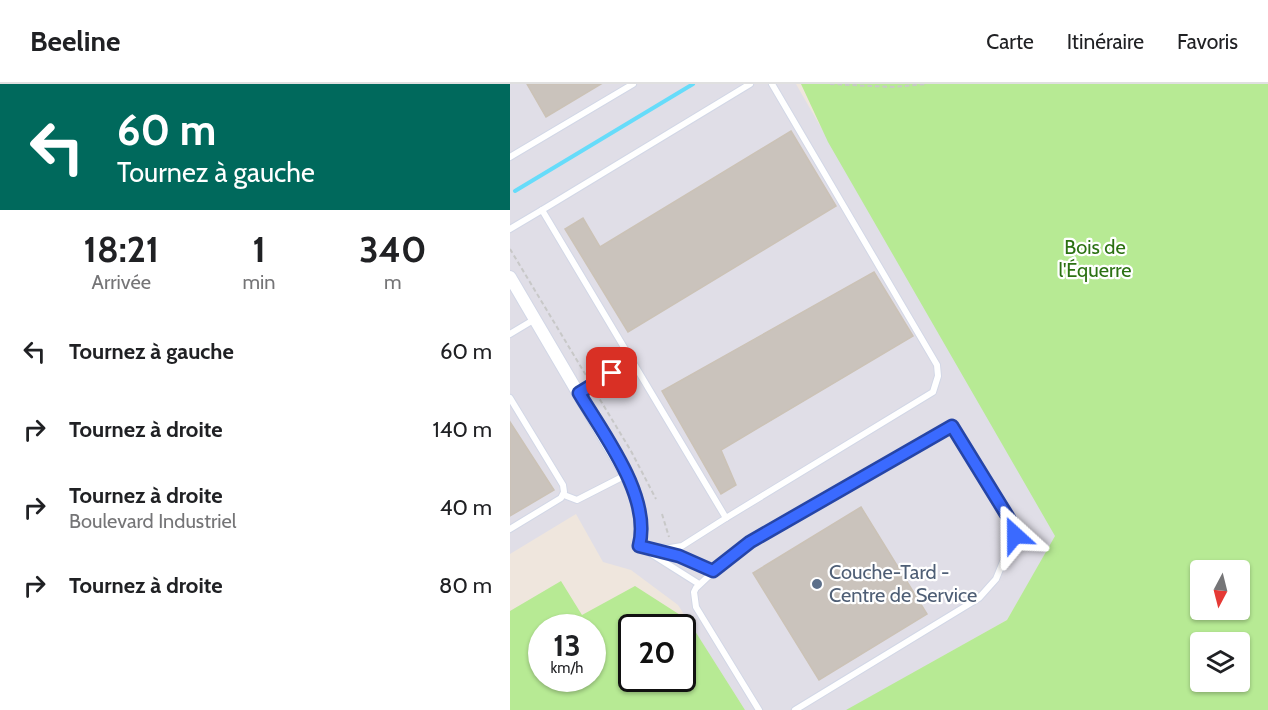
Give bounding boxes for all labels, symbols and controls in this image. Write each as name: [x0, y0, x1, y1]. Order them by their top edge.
text: Beeline: [30, 24, 120, 58]
text: Carte: [986, 29, 1034, 54]
text: Itinéraire: [1067, 29, 1144, 54]
text: Favoris: [1177, 29, 1238, 54]
text: 60 m: [117, 104, 216, 156]
icon: left: [18, 108, 96, 186]
text: Tournez à gauche: [117, 156, 315, 189]
text: 18:21: [84, 227, 159, 271]
text: 1: [252, 227, 266, 271]
text: 340: [359, 227, 426, 271]
park label: Bois de l'Équerre: [1058, 235, 1132, 282]
text: Arrivée: [92, 270, 151, 294]
text: min: [243, 270, 276, 294]
text: m: [384, 270, 402, 294]
icon: left: [18, 335, 51, 368]
text: Tournez à gauche: [69, 338, 234, 365]
text: 60 m: [440, 338, 492, 365]
pin: [586, 347, 637, 398]
icon: arrive: [595, 356, 628, 389]
icon: right: [18, 413, 51, 446]
text: Tournez à droite: [69, 416, 223, 443]
text: 140 m: [433, 416, 492, 443]
text: Tournez à droite: [69, 482, 223, 509]
icon: right: [18, 491, 51, 524]
text: 40 m: [440, 494, 492, 521]
position arrow: [983, 503, 1047, 567]
text: Boulevard Industriel: [69, 509, 236, 533]
place label: Couche-Tard - Centre de Service: [829, 560, 977, 607]
north arrow: [1190, 560, 1250, 620]
map controls: [1190, 560, 1250, 692]
icon: right: [18, 569, 51, 602]
text: Tournez à droite: [69, 572, 223, 599]
text: 80 m: [439, 572, 492, 599]
marker: Couche-Tard - Centre de Service: [810, 577, 824, 591]
speed limit sign: 20: [618, 614, 696, 692]
text: 13: [553, 627, 581, 664]
button: layers: [1190, 632, 1250, 692]
text: km/h: [551, 659, 583, 677]

